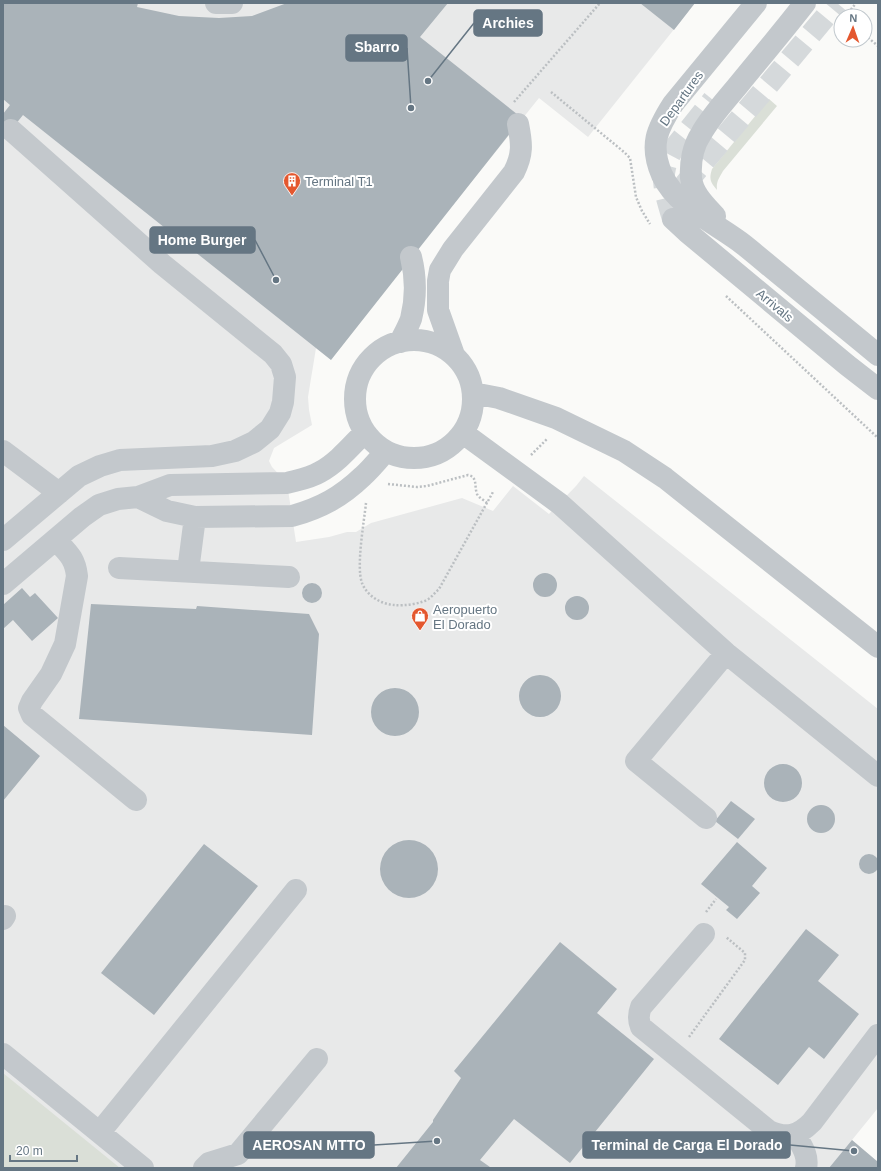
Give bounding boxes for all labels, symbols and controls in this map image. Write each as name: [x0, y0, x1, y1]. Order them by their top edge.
north arrow: [833, 8, 873, 48]
callout: Archies: [474, 10, 542, 36]
text: N: [849, 12, 858, 24]
text: Archies: [482, 15, 534, 31]
callout: Sbarro: [346, 35, 407, 61]
text: Sbarro: [354, 39, 400, 55]
street label: Departures: [656, 67, 707, 129]
building icon: Terminal T1: [282, 171, 302, 196]
place label: Terminal T1: [305, 174, 373, 189]
callout: Home Burger: [150, 227, 255, 253]
text: Home Burger: [158, 232, 247, 248]
street label: Arrivals: [753, 286, 796, 325]
place label: Aeropuerto El Dorado: [433, 602, 497, 632]
shop icon: Aeropuerto El Dorado: [410, 606, 430, 631]
callout: AEROSAN MTTO: [244, 1132, 374, 1158]
callout: Terminal de Carga El Dorado: [583, 1132, 790, 1158]
scale bar: [10, 1137, 77, 1163]
text: AEROSAN MTTO: [252, 1137, 366, 1153]
text: Terminal de Carga El Dorado: [591, 1137, 783, 1153]
text: 20 m: [16, 1144, 43, 1158]

